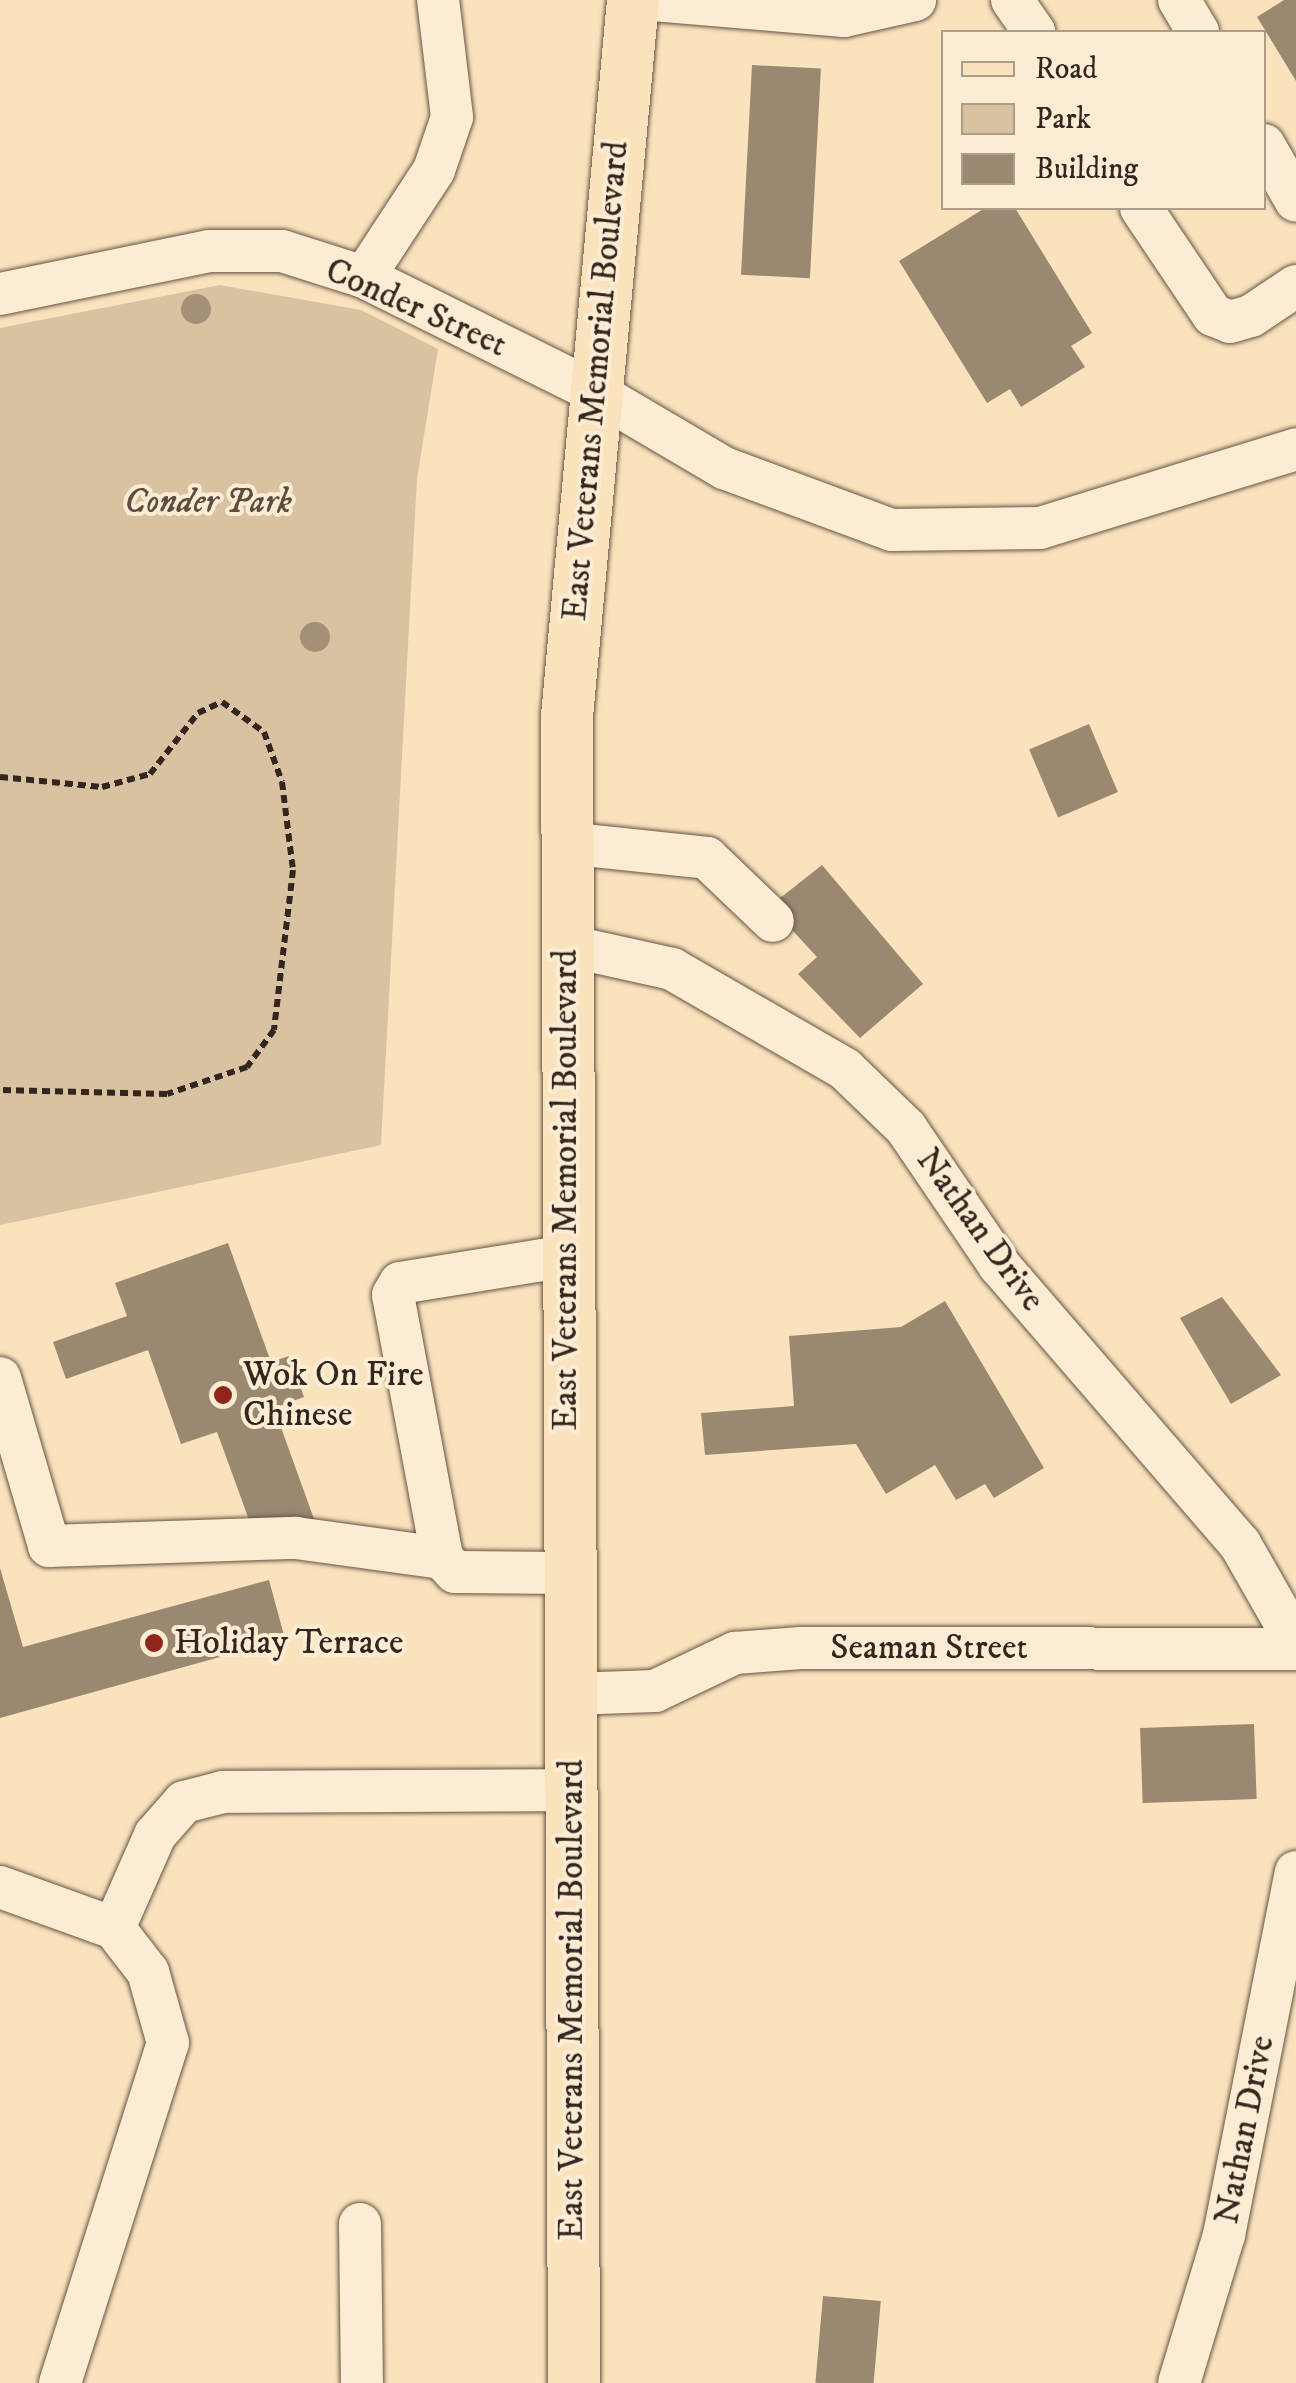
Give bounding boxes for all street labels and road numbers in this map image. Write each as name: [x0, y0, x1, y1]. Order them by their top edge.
street label: East Veterans Memorial Boulevard: [554, 139, 638, 623]
street label: Conder Street: [319, 249, 513, 367]
street label: East Veterans Memorial Boulevard: [545, 949, 587, 1431]
street label: Nathan Drive: [907, 1140, 1053, 1320]
street label: Seaman Street: [830, 1627, 1028, 1669]
street label: East Veterans Memorial Boulevard: [551, 1759, 593, 2241]
street label: Nathan Drive: [1206, 2032, 1284, 2228]

